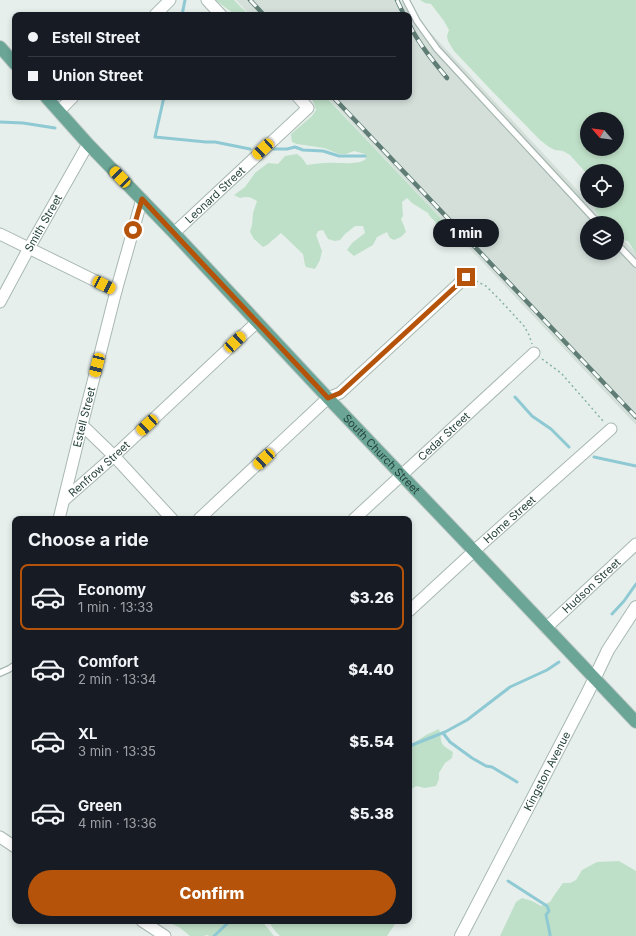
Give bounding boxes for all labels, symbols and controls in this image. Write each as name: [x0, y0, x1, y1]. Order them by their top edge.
text: Estell Street: [52, 28, 140, 47]
text: Union Street: [52, 66, 143, 85]
north arrow: [580, 112, 624, 156]
map controls: [580, 112, 624, 260]
car: [250, 136, 276, 162]
street label: Leonard Street: [182, 163, 248, 226]
car: [107, 164, 133, 190]
button: locate: [580, 164, 624, 208]
street label: Smith Street: [21, 192, 65, 254]
button: layers: [580, 216, 624, 260]
callout: 1 min: [433, 219, 499, 247]
route start: [124, 221, 142, 239]
text: 1 min: [450, 225, 482, 241]
route end: [457, 268, 475, 286]
car: [91, 274, 117, 296]
car: [222, 329, 248, 355]
car: [88, 352, 106, 378]
street label: Estell Street: [70, 385, 99, 449]
street label: Cedar Street: [415, 409, 473, 464]
street label: South Church Street: [340, 411, 423, 497]
car: [134, 412, 160, 438]
street label: Renfrow Street: [66, 438, 133, 500]
car: [251, 446, 277, 472]
street label: Home Street: [481, 492, 539, 546]
text: Choose a ride: [28, 529, 149, 550]
street label: Hudson Street: [559, 555, 624, 616]
icon: car: [30, 579, 66, 615]
text: Economy: [78, 580, 146, 599]
text: $3.26: [350, 588, 394, 607]
text: 1 min · 13:33: [78, 599, 153, 615]
icon: car: [30, 651, 66, 687]
text: Comfort: [78, 652, 139, 671]
text: $4.40: [348, 660, 394, 679]
text: 2 min · 13:34: [78, 671, 156, 687]
icon: car: [30, 723, 66, 759]
text: XL: [78, 724, 98, 743]
street label: Kingston Avenue: [520, 729, 573, 813]
text: $5.54: [349, 732, 394, 751]
text: 3 min · 13:35: [78, 743, 156, 759]
icon: car: [30, 795, 66, 831]
text: Green: [78, 796, 122, 815]
text: $5.38: [350, 804, 394, 823]
text: 4 min · 13:36: [78, 815, 156, 831]
button: Confirm: [28, 870, 396, 916]

